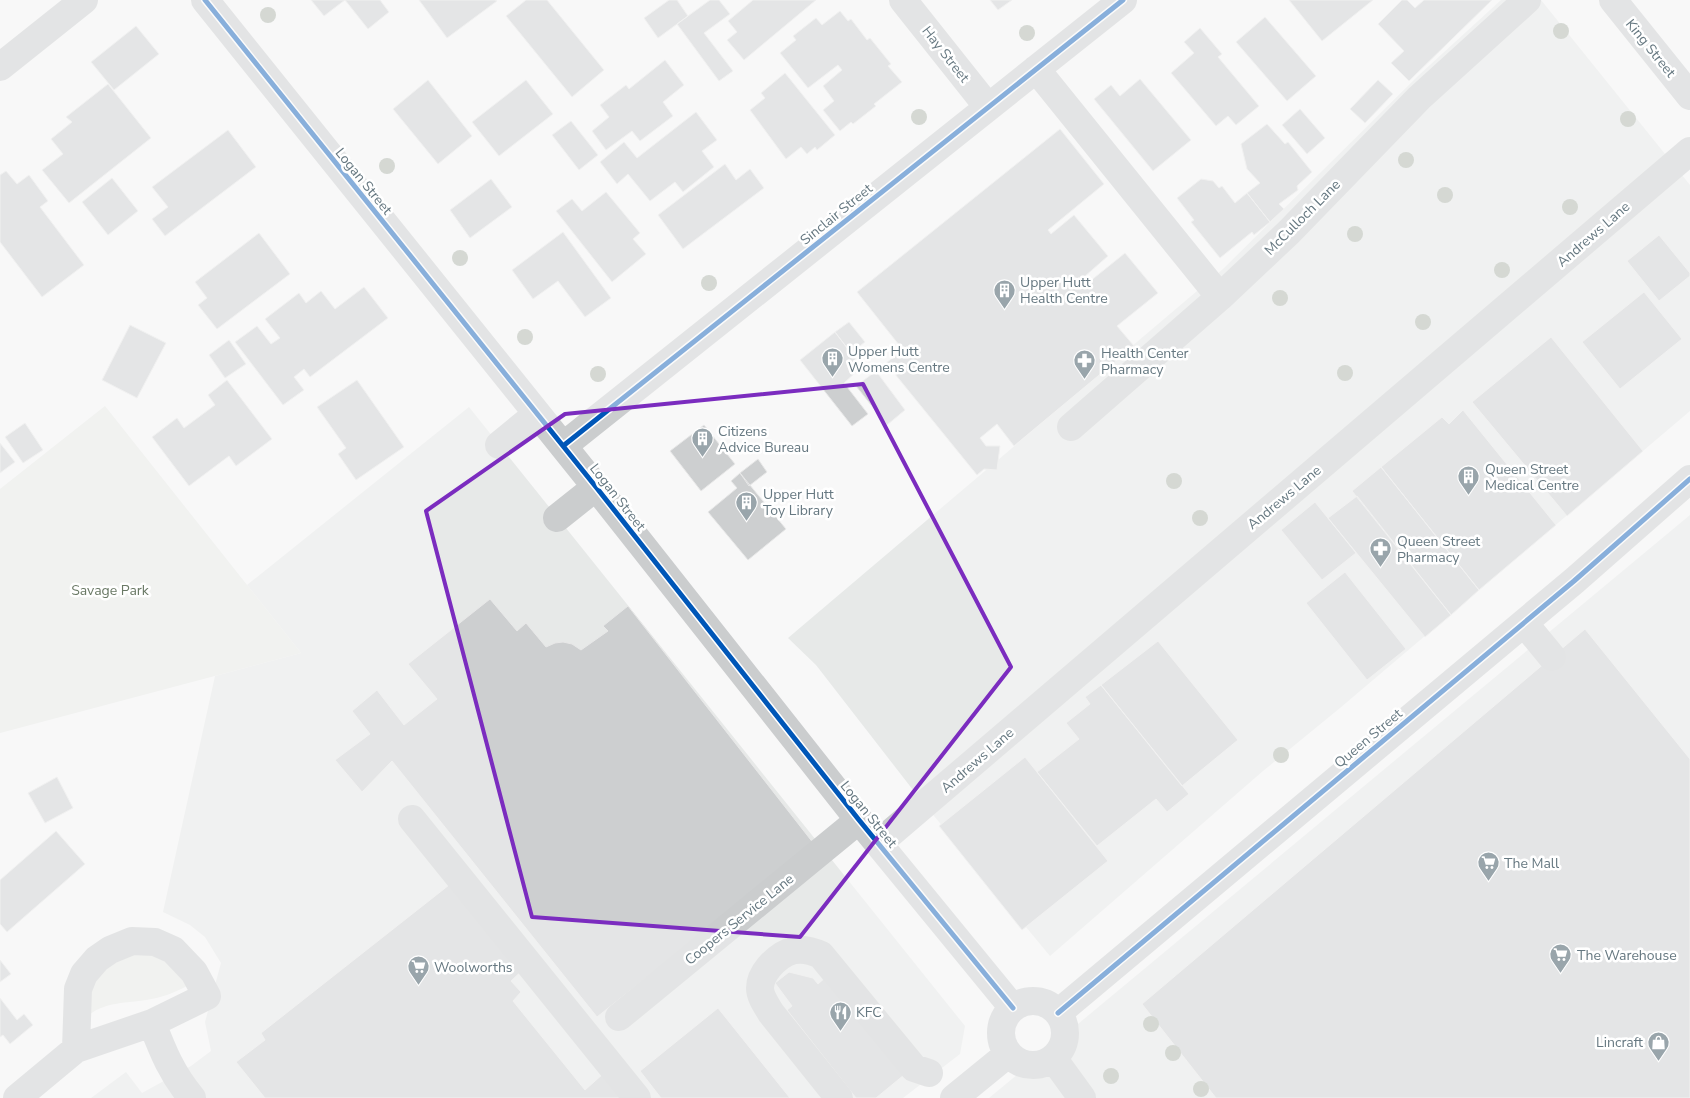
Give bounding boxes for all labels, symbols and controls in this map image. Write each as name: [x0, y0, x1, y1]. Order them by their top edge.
street label: King Street: [1621, 15, 1680, 82]
street label: Hay Street: [917, 22, 974, 87]
street label: Logan Street: [331, 144, 396, 219]
street label: McCulloch Lane: [1260, 175, 1344, 259]
street label: Sinclair Street: [796, 179, 877, 249]
street label: Andrews Lane: [1553, 197, 1634, 271]
place label: Upper Hutt Health Centre: [1020, 273, 1108, 308]
building icon: Upper Hutt Health Centre: [992, 278, 1016, 309]
place label: Upper Hutt Womens Centre: [848, 342, 950, 377]
place label: Health Center Pharmacy: [1101, 344, 1189, 379]
building icon: Upper Hutt Womens Centre: [820, 347, 844, 378]
pharmacy icon: Health Center Pharmacy: [1073, 349, 1097, 380]
place label: Citizens Advice Bureau: [718, 422, 809, 457]
building icon: Citizens Advice Bureau: [690, 427, 714, 458]
street label: Logan Street: [585, 460, 650, 535]
place label: Queen Street Medical Centre: [1485, 460, 1579, 495]
street label: Andrews Lane: [1243, 461, 1325, 534]
building icon: Queen Street Medical Centre: [1457, 465, 1481, 496]
place label: Upper Hutt Toy Library: [763, 485, 834, 520]
building icon: Upper Hutt Toy Library: [735, 490, 759, 521]
place label: Queen Street Pharmacy: [1397, 532, 1480, 567]
pharmacy icon: Queen Street Pharmacy: [1369, 537, 1393, 568]
park label: Savage Park: [71, 581, 150, 600]
street label: Queen Street: [1330, 704, 1406, 772]
street label: Andrews Lane: [937, 723, 1018, 797]
street label: Logan Street: [836, 777, 901, 852]
supermarket icon: The Mall: [1476, 851, 1500, 882]
place label: The Mall: [1504, 854, 1560, 873]
street label: Coopers Service Lane: [681, 869, 798, 969]
supermarket icon: The Warehouse: [1549, 943, 1573, 974]
place label: The Warehouse: [1577, 946, 1677, 965]
supermarket icon: Woolworths: [406, 955, 430, 986]
place label: Woolworths: [434, 958, 513, 977]
restaurant icon: KFC: [828, 1000, 852, 1031]
place label: KFC: [856, 1003, 882, 1022]
shop icon: Lincraft: [1647, 1030, 1671, 1061]
place label: Lincraft: [1596, 1033, 1643, 1052]

